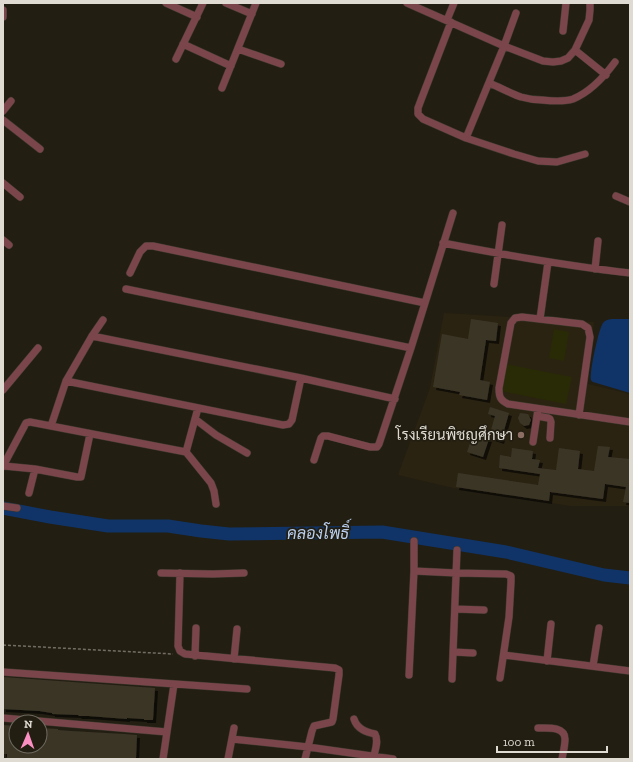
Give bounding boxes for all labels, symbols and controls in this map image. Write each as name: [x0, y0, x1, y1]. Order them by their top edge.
place label: โรงเรียนพิชญศึกษา: [395, 425, 513, 444]
marker: โรงเรียนพิชญศึกษา: [516, 430, 526, 440]
water label: คลองโพธิ์: [287, 518, 352, 543]
north arrow: [8, 714, 48, 754]
text: N: [24, 718, 33, 731]
scale bar: [497, 728, 607, 754]
text: 100 m: [503, 735, 535, 749]

